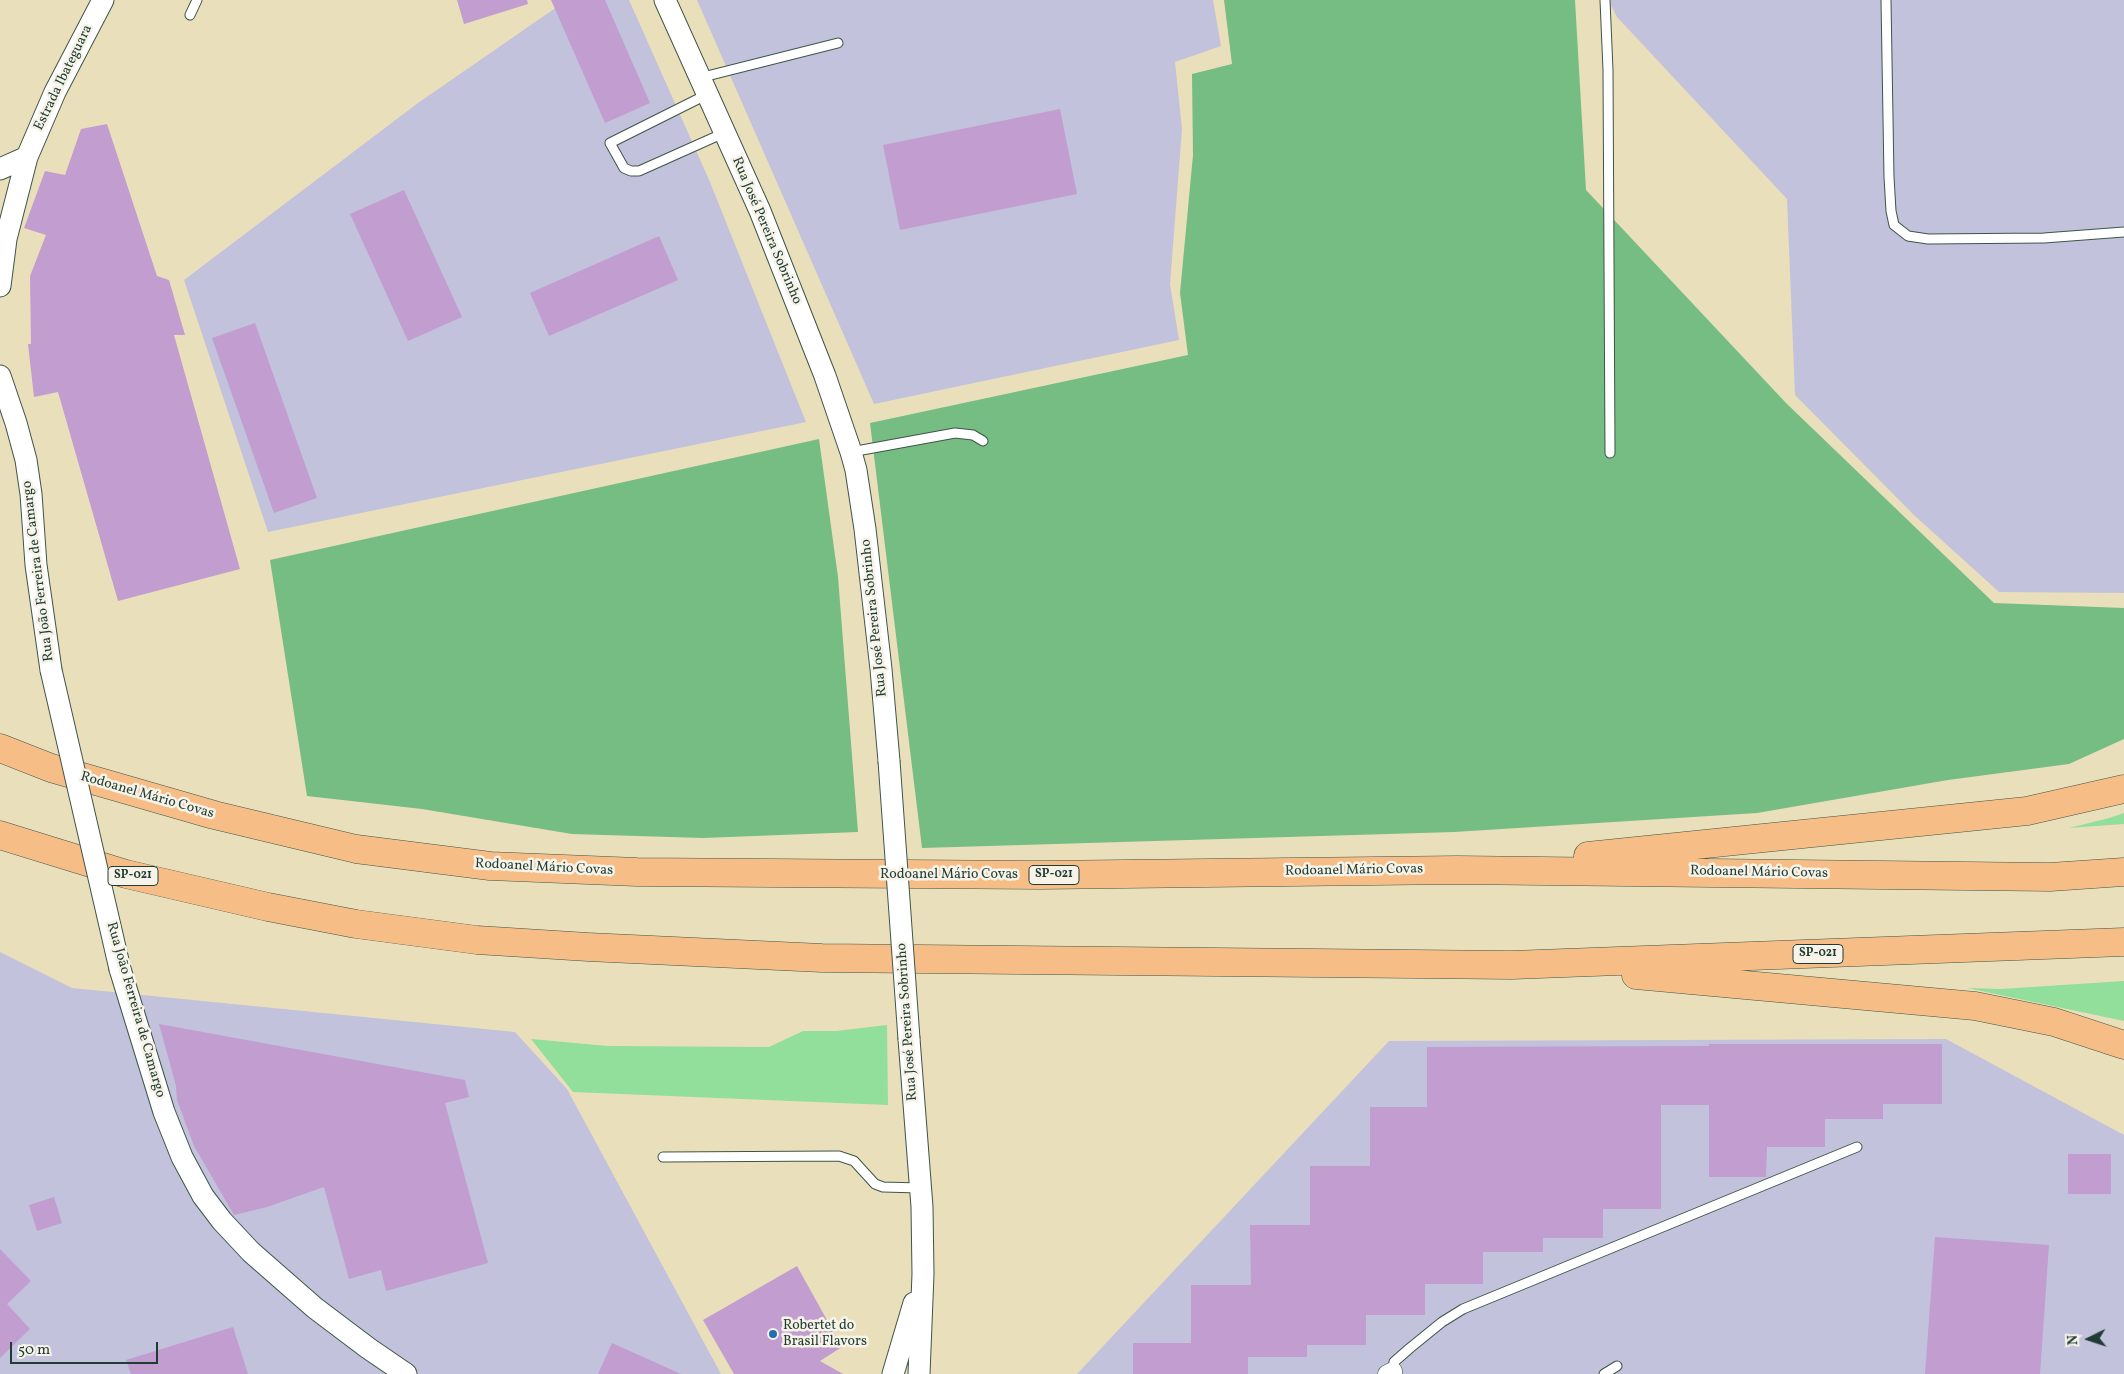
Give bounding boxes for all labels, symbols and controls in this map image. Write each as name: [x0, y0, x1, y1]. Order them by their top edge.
street label: Estrada Ibateguara: [31, 22, 97, 134]
street label: Rua José Pereira Sobrinho: [727, 155, 805, 307]
street label: Rua João Ferreira de Camargo: [20, 480, 58, 662]
street label: Rua José Pereira Sobrinho: [858, 538, 892, 698]
street label: Rodoanel Mário Covas: [78, 769, 216, 823]
street label: Rodoanel Mário Covas: [475, 856, 613, 880]
street label: Rodoanel Mário Covas: [1285, 861, 1423, 881]
street label: Rodoanel Mário Covas: [1690, 863, 1828, 883]
road number: SP-021: [108, 866, 158, 886]
road number: SP-021: [1029, 866, 1079, 884]
street label: Rodoanel Mário Covas: [880, 867, 1018, 883]
street label: Rua João Ferreira de Camargo: [102, 920, 168, 1100]
street label: Rua José Pereira Sobrinho: [894, 942, 922, 1102]
road number: SP-021: [1793, 944, 1843, 964]
north arrow: [2064, 1314, 2114, 1364]
place label: Robertet do Brasil Flavors: [783, 1318, 867, 1350]
marker: Robertet do Brasil Flavors: [767, 1328, 779, 1340]
scale bar: [12, 1332, 160, 1364]
text: N: [2064, 1334, 2083, 1346]
text: 50 m: [18, 1340, 50, 1361]

